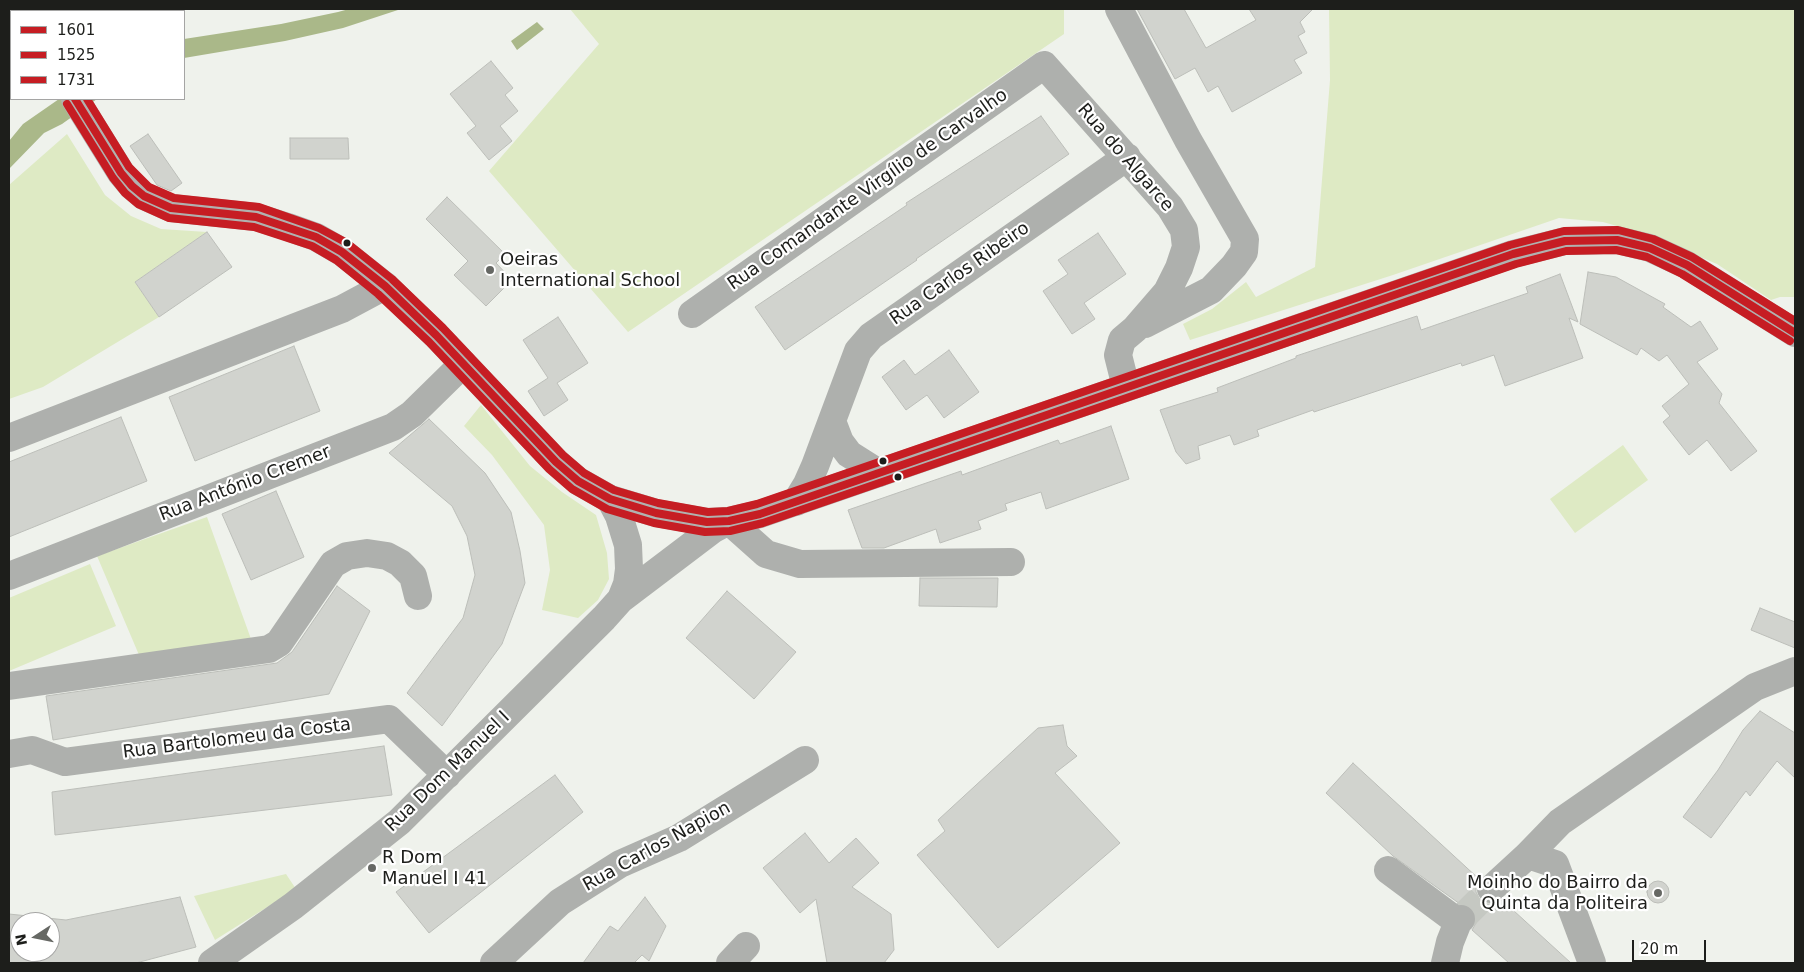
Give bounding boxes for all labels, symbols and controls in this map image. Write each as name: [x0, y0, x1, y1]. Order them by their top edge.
legend: [10, 10, 185, 100]
text: 1601: [57, 21, 95, 39]
text: 1525: [57, 46, 95, 64]
text: 1731: [57, 71, 95, 89]
street label: Rua Comandante Virgílio de Carvalho: [724, 85, 1012, 295]
street label: Rua do Algarce: [1072, 100, 1178, 216]
street label: Rua Carlos Ribeiro: [886, 218, 1034, 330]
unlabelled marker: [342, 238, 352, 248]
place label: Oeiras International School: [500, 249, 680, 292]
marker: Oeiras International School: [484, 264, 496, 276]
street label: Rua António Cremer: [156, 441, 334, 527]
unlabelled marker: [878, 456, 888, 466]
unlabelled marker: [893, 472, 903, 482]
street label: Rua Dom Manuel I: [381, 707, 515, 837]
street label: Rua Bartolomeu da Costa: [122, 714, 352, 764]
street label: Rua Carlos Napion: [579, 797, 735, 897]
place label: R Dom Manuel I 41: [382, 847, 487, 890]
marker: R Dom Manuel I 41: [366, 862, 378, 874]
place label: Moinho do Bairro da Quinta da Politeira: [1467, 872, 1648, 914]
marker: Moinho do Bairro da Quinta da Politeira: [1652, 887, 1664, 899]
north arrow: [10, 912, 60, 962]
scale bar: [1634, 930, 1708, 962]
text: N: [12, 932, 30, 947]
text: 20 m: [1640, 940, 1678, 958]

